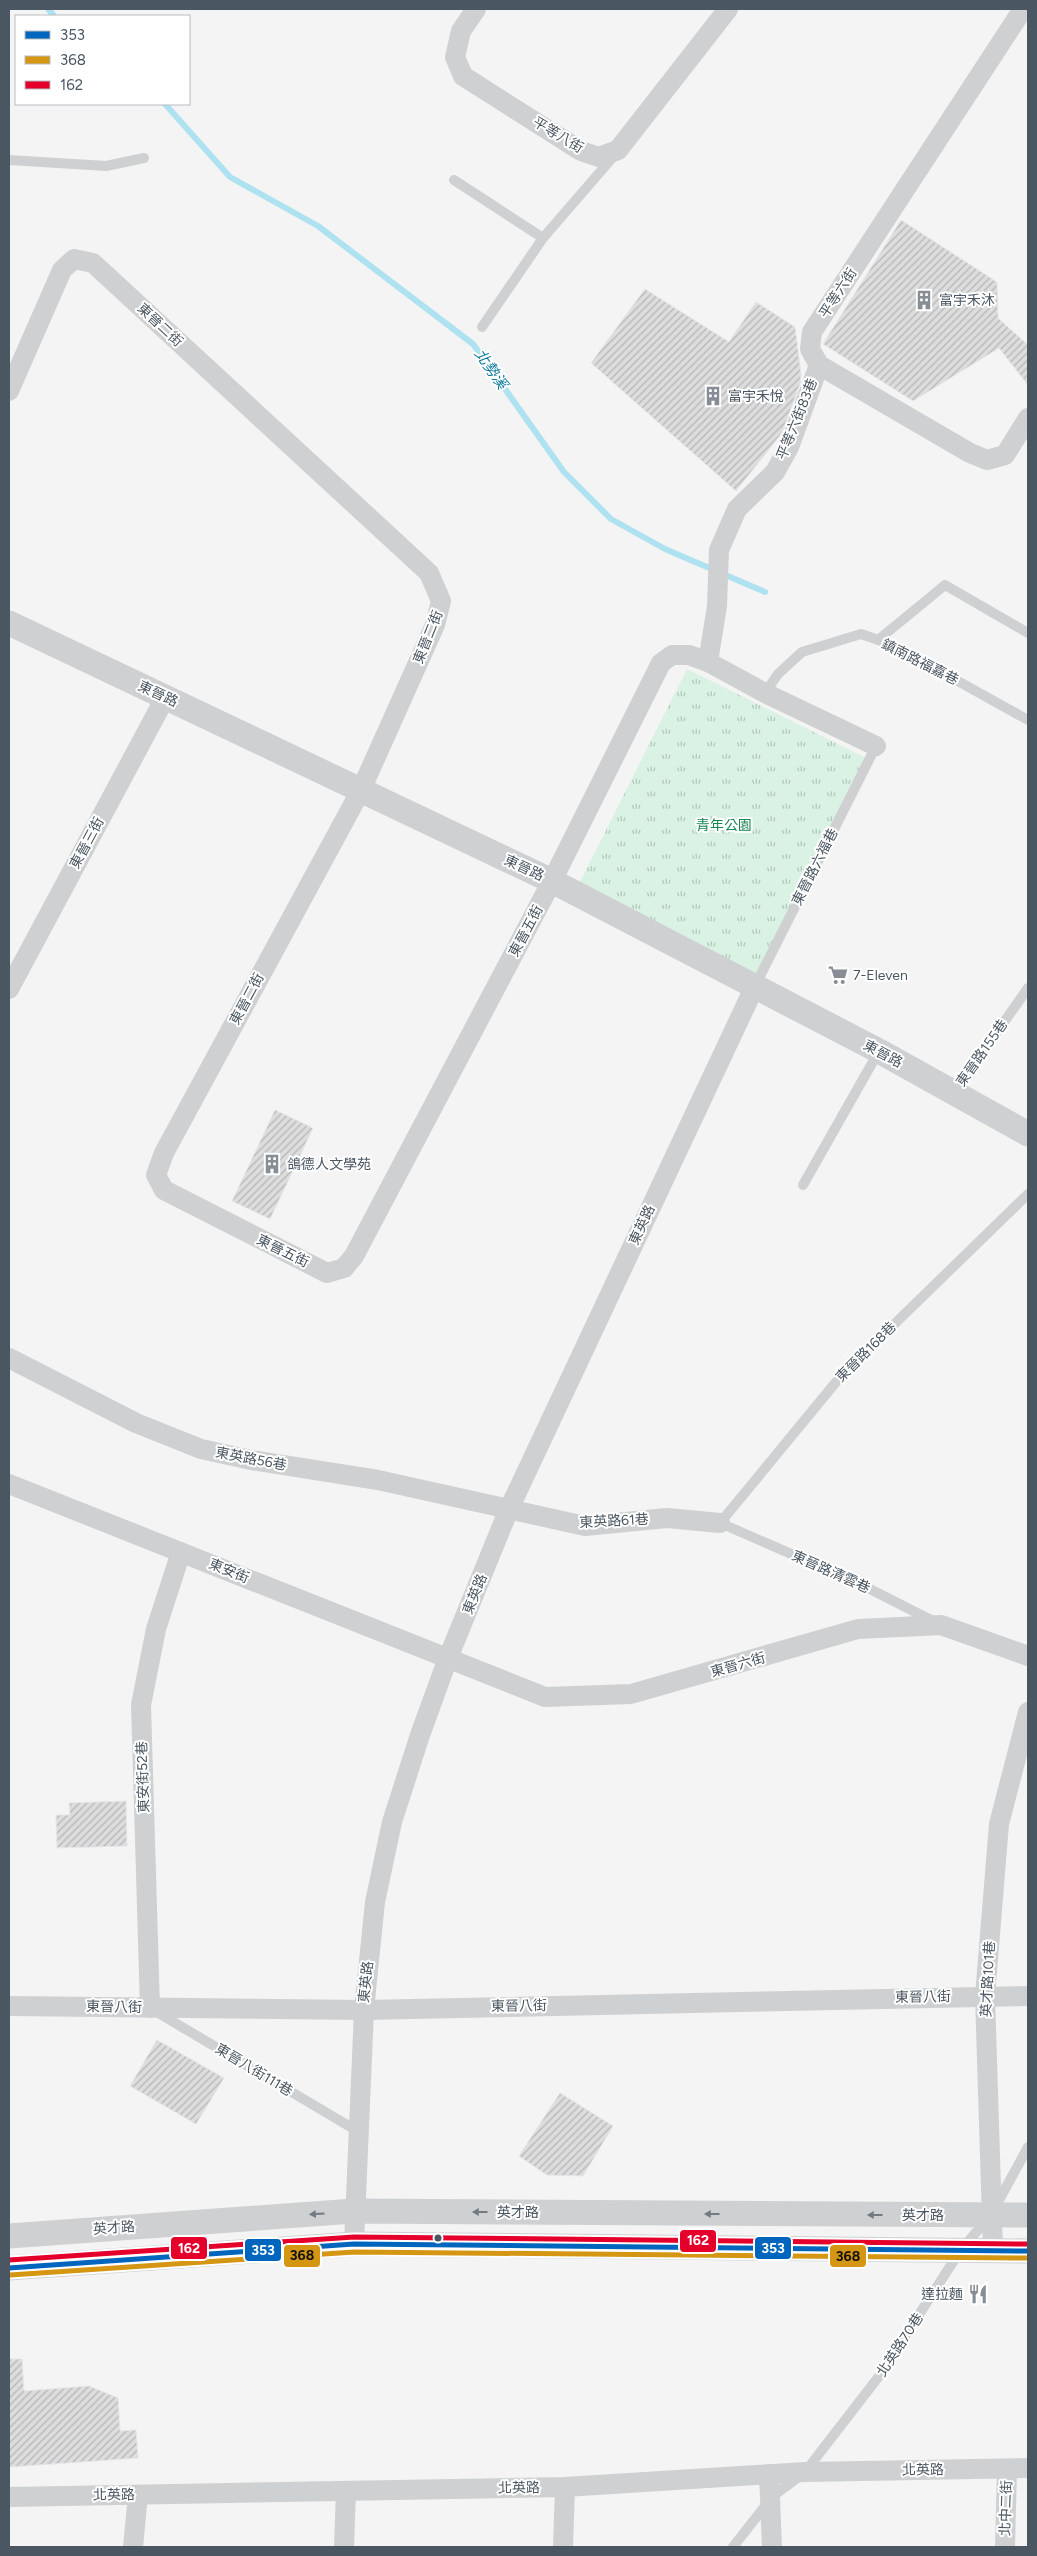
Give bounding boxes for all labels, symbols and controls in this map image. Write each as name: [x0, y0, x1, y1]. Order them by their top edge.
legend: [15, 15, 190, 105]
text: 353: [60, 26, 85, 44]
text: 368: [60, 51, 86, 69]
text: 162: [60, 76, 83, 94]
street label: 平等八街: [530, 113, 586, 157]
street label: 平等六街: [816, 265, 860, 321]
building icon: 富宇禾沐: [913, 289, 935, 311]
place label: 富宇禾沐: [939, 292, 995, 309]
street label: 東晉二街: [134, 300, 186, 350]
water label: 北勢溪: [471, 345, 512, 394]
street label: 平等六街83巷: [773, 376, 821, 462]
building icon: 富宇禾悅: [702, 385, 724, 407]
place label: 富宇禾悅: [728, 388, 784, 405]
street label: 東晉二街: [410, 608, 446, 666]
street label: 鎮南路福嘉巷: [879, 635, 961, 689]
street label: 東晉路: [135, 677, 181, 711]
street label: 東晉三街: [66, 814, 108, 872]
park label: 青年公園: [696, 817, 752, 834]
street label: 東晉路六福巷: [788, 826, 842, 908]
street label: 東晉路: [501, 851, 547, 885]
street label: 東晉五街: [505, 902, 547, 960]
supermarket icon: 7-Eleven: [827, 964, 849, 986]
place label: 7-Eleven: [853, 967, 908, 984]
street label: 東晉二街: [226, 970, 268, 1028]
street label: 東晉路155巷: [953, 1016, 1011, 1090]
street label: 東晉路: [860, 1037, 906, 1071]
building icon: 鴿德人文學苑: [261, 1153, 283, 1175]
place label: 鴿德人文學苑: [287, 1156, 371, 1173]
street label: 東英路: [625, 1202, 659, 1248]
street label: 東晉五街: [254, 1231, 312, 1271]
street label: 東晉路168巷: [832, 1318, 900, 1386]
street label: 東英路56巷: [214, 1444, 288, 1474]
street label: 東英路61巷: [579, 1511, 649, 1531]
street label: 東晉路清雲巷: [789, 1547, 873, 1597]
street label: 東安街: [206, 1555, 252, 1587]
street label: 東英路: [459, 1571, 491, 1617]
street label: 東晉六街: [709, 1649, 767, 1681]
street label: 東安街52巷: [133, 1741, 153, 1813]
street label: 英才路101巷: [978, 1940, 998, 2018]
street label: 東英路: [355, 1960, 377, 2004]
street label: 東晉八街: [895, 1988, 951, 2006]
street label: 東晉八街: [491, 1997, 547, 2015]
street label: 東晉八街: [86, 1998, 142, 2016]
street label: 東晉八街111巷: [212, 2040, 296, 2100]
street label: 英才路: [497, 2204, 539, 2221]
street label: 英才路: [902, 2207, 944, 2224]
one-way arrow: [471, 2208, 487, 2216]
one-way arrow: [704, 2209, 720, 2217]
one-way arrow: [309, 2210, 325, 2218]
one-way arrow: [866, 2210, 882, 2218]
street label: 英才路: [92, 2218, 136, 2238]
line badge: 162: [679, 2229, 717, 2253]
text: 162: [687, 2232, 709, 2249]
unlabelled marker: [433, 2233, 443, 2243]
line badge: 162: [170, 2236, 208, 2260]
line badge: 353: [754, 2236, 792, 2260]
line badge: 353: [244, 2238, 282, 2262]
text: 162: [178, 2240, 200, 2257]
text: 353: [761, 2240, 785, 2257]
text: 353: [251, 2242, 275, 2259]
line badge: 368: [283, 2244, 321, 2268]
line badge: 368: [829, 2244, 867, 2268]
text: 368: [290, 2247, 314, 2264]
text: 368: [836, 2248, 860, 2265]
restaurant icon: 達拉麵: [967, 2283, 989, 2305]
place label: 達拉麵: [921, 2286, 963, 2303]
street label: 北英路70巷: [873, 2310, 927, 2380]
street label: 北英路: [902, 2461, 944, 2479]
street label: 北英路: [498, 2479, 540, 2497]
street label: 北中二街: [997, 2480, 1015, 2536]
street label: 北英路: [93, 2486, 135, 2504]

